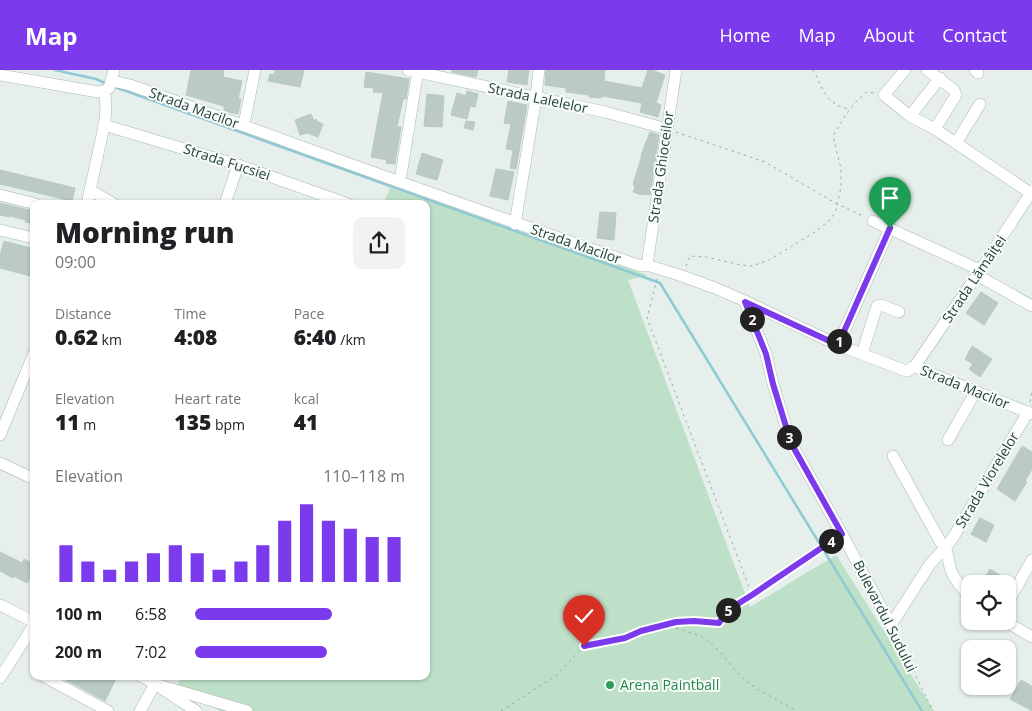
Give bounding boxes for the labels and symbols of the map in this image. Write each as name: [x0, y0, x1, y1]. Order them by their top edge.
street label: Strada Lalelelor: [486, 78, 590, 117]
street label: Strada Macilor: [147, 82, 242, 133]
street label: Strada Ghioceilor: [643, 110, 678, 224]
street label: Strada Fucsiei: [181, 139, 273, 185]
pin: [869, 177, 911, 228]
street label: Strada Macilor: [528, 219, 624, 268]
street label: Strada Lămâiței: [937, 231, 1010, 326]
pin: 2: [740, 306, 764, 332]
pin: 1: [826, 328, 852, 354]
street label: Strada Macilor: [918, 360, 1013, 413]
pin: 3: [776, 424, 802, 450]
street label: Strada Viorelelor: [950, 428, 1023, 531]
pin: 4: [818, 528, 844, 554]
street label: Bulevardul Sudului: [849, 557, 922, 675]
pin: [563, 595, 605, 646]
pin: 5: [716, 598, 740, 622]
place label: Arena Paintball: [620, 675, 719, 694]
marker: Arena Paintball: [604, 679, 616, 691]

